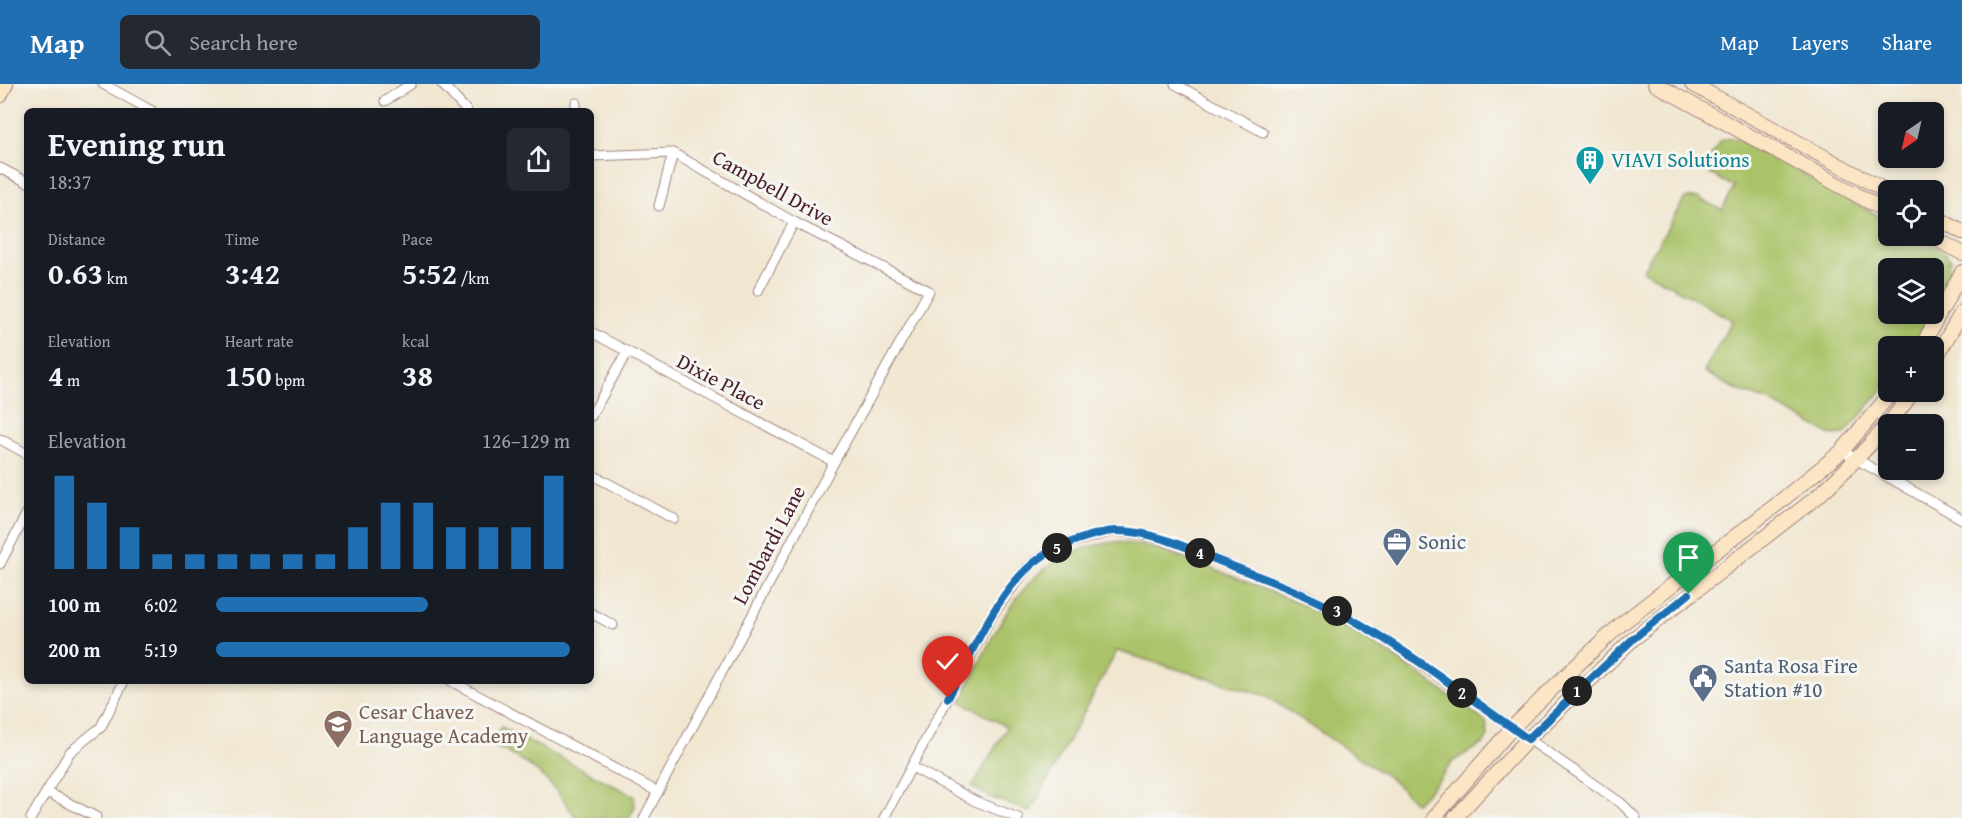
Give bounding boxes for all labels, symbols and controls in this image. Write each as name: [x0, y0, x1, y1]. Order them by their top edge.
search box: [120, 15, 540, 69]
text: Map: [30, 22, 84, 63]
icon: search: [141, 26, 174, 59]
text: Search here: [189, 26, 298, 58]
text: Map: [1720, 27, 1759, 58]
text: Layers: [1792, 27, 1849, 58]
text: Share: [1882, 27, 1932, 58]
north arrow: [1878, 102, 1944, 168]
map controls: [1878, 102, 1944, 480]
text: Evening run: [48, 120, 225, 168]
button: share: [507, 128, 570, 191]
street label: Campbell Drive: [707, 142, 840, 234]
building icon: VIAVI Solutions: [1574, 144, 1606, 186]
place label: VIAVI Solutions: [1611, 144, 1750, 175]
text: 18:37: [48, 167, 91, 196]
button: locate: [1878, 180, 1944, 246]
text: Distance: [48, 227, 105, 251]
text: Time: [225, 227, 259, 251]
text: Pace: [402, 227, 433, 251]
text: 0.63: [48, 251, 103, 295]
text: 3:42: [225, 251, 280, 295]
text: 5:52: [402, 251, 457, 295]
button: layers: [1878, 258, 1944, 324]
text: km: [103, 266, 128, 290]
text: /km: [457, 266, 489, 290]
text: Elevation: [48, 329, 111, 353]
text: Heart rate: [225, 329, 294, 353]
text: kcal: [402, 329, 429, 353]
button: +: [1878, 336, 1944, 402]
street label: Dixie Place: [672, 345, 771, 418]
text: 4: [48, 353, 64, 397]
text: 150: [225, 353, 272, 397]
text: 38: [402, 353, 433, 397]
text: m: [64, 368, 80, 392]
text: bpm: [272, 368, 305, 392]
button: −: [1878, 414, 1944, 480]
text: Elevation: [48, 426, 126, 455]
text: 126–129 m: [482, 426, 570, 455]
street label: Lombardi Lane: [724, 480, 813, 610]
office icon: Sonic: [1381, 526, 1413, 568]
place label: Sonic: [1418, 526, 1466, 557]
pin: [1663, 532, 1714, 594]
pin: 5: [1042, 533, 1072, 563]
text: 5: [1053, 536, 1061, 560]
pin: 4: [1185, 538, 1215, 568]
text: 4: [1196, 541, 1204, 565]
icon: arrive: [1672, 541, 1705, 574]
text: 100 m: [48, 590, 101, 619]
text: 6:02: [144, 590, 178, 619]
pin: 3: [1322, 596, 1352, 626]
text: 3: [1333, 599, 1341, 623]
text: 200 m: [48, 635, 101, 664]
text: 5:19: [144, 635, 178, 664]
pin: [922, 636, 973, 698]
icon: check: [931, 645, 964, 678]
place label: Santa Rosa Fire Station #10: [1724, 650, 1858, 705]
public building icon: Santa Rosa Fire Station #10: [1687, 662, 1719, 704]
pin: 1: [1562, 676, 1592, 706]
pin: 2: [1447, 678, 1477, 708]
text: 1: [1573, 679, 1581, 703]
text: 2: [1458, 681, 1466, 705]
place label: Cesar Chavez Language Academy: [359, 696, 529, 751]
school or university icon: Cesar Chavez Language Academy: [322, 708, 354, 750]

